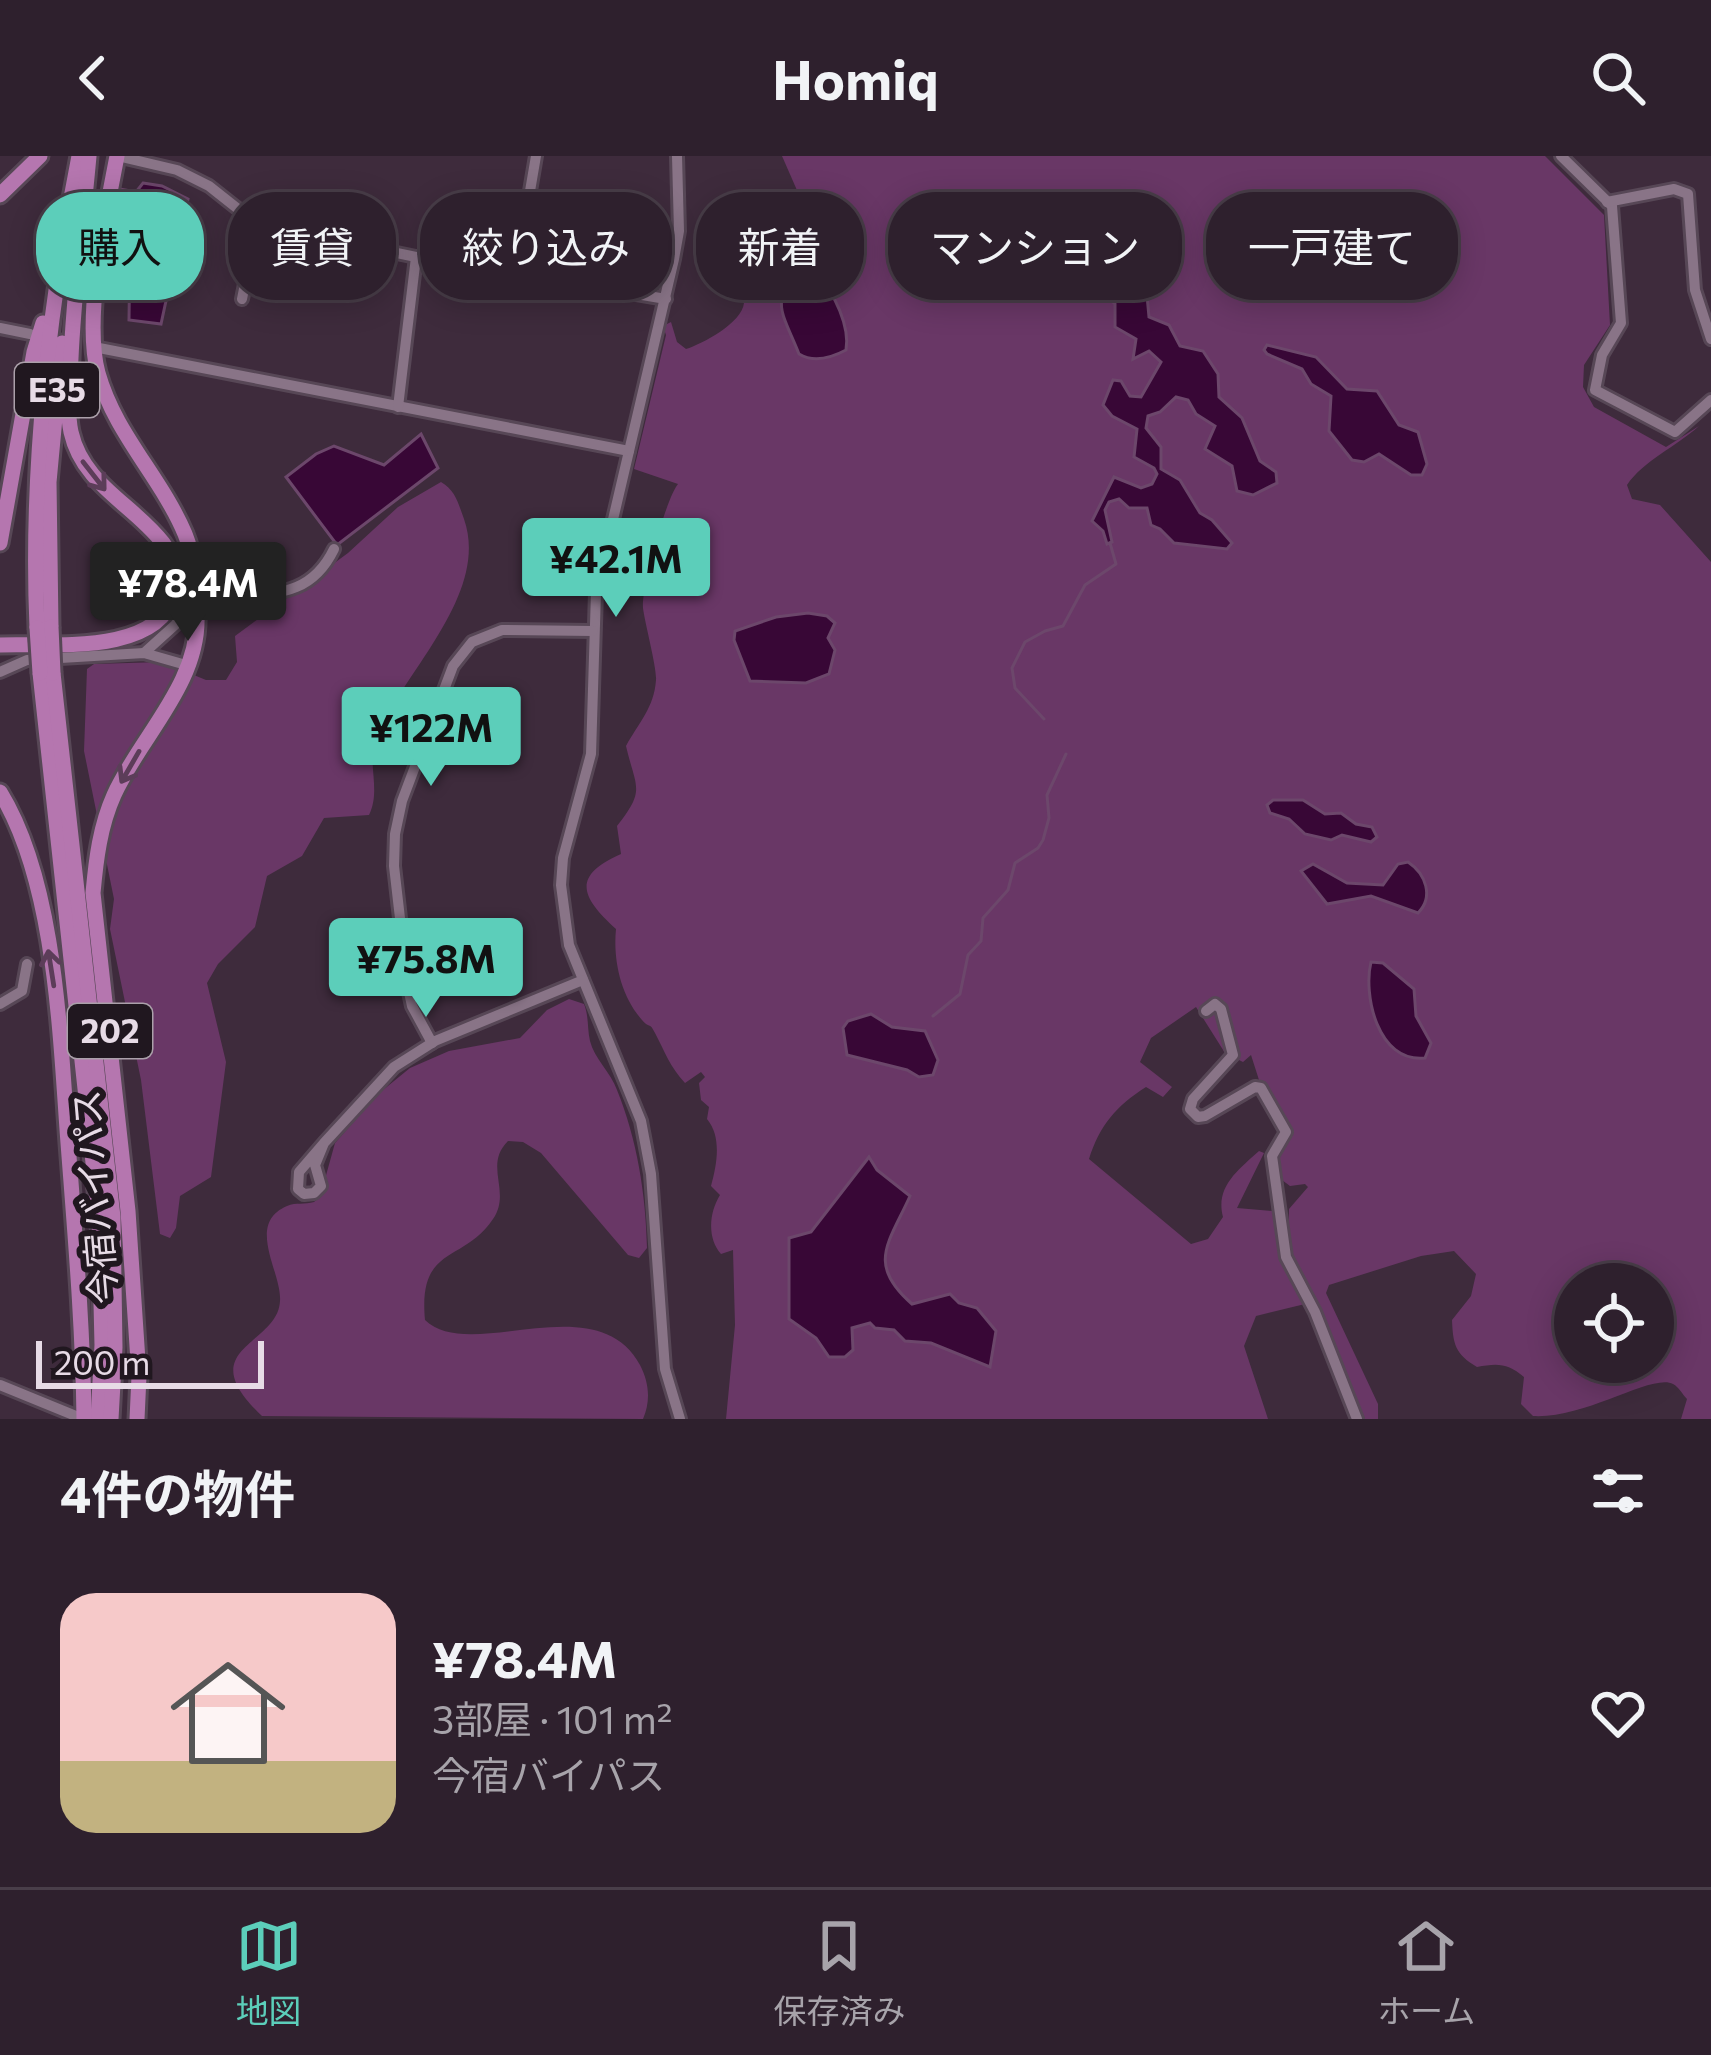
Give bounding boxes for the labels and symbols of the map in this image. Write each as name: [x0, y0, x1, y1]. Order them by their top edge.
road number: E35: [15, 363, 99, 417]
one-way arrow: [81, 459, 107, 491]
pin: ¥42.1M: [518, 518, 714, 620]
pin: ¥78.4M: [90, 542, 286, 644]
pin: ¥122M: [347, 687, 515, 789]
one-way arrow: [117, 749, 141, 784]
pin: ¥75.8M: [328, 918, 524, 1020]
one-way arrow: [38, 949, 61, 988]
road number: 202: [68, 1004, 152, 1058]
street label: 今宿バイパス: [62, 1088, 124, 1306]
scale bar: [36, 1335, 264, 1388]

